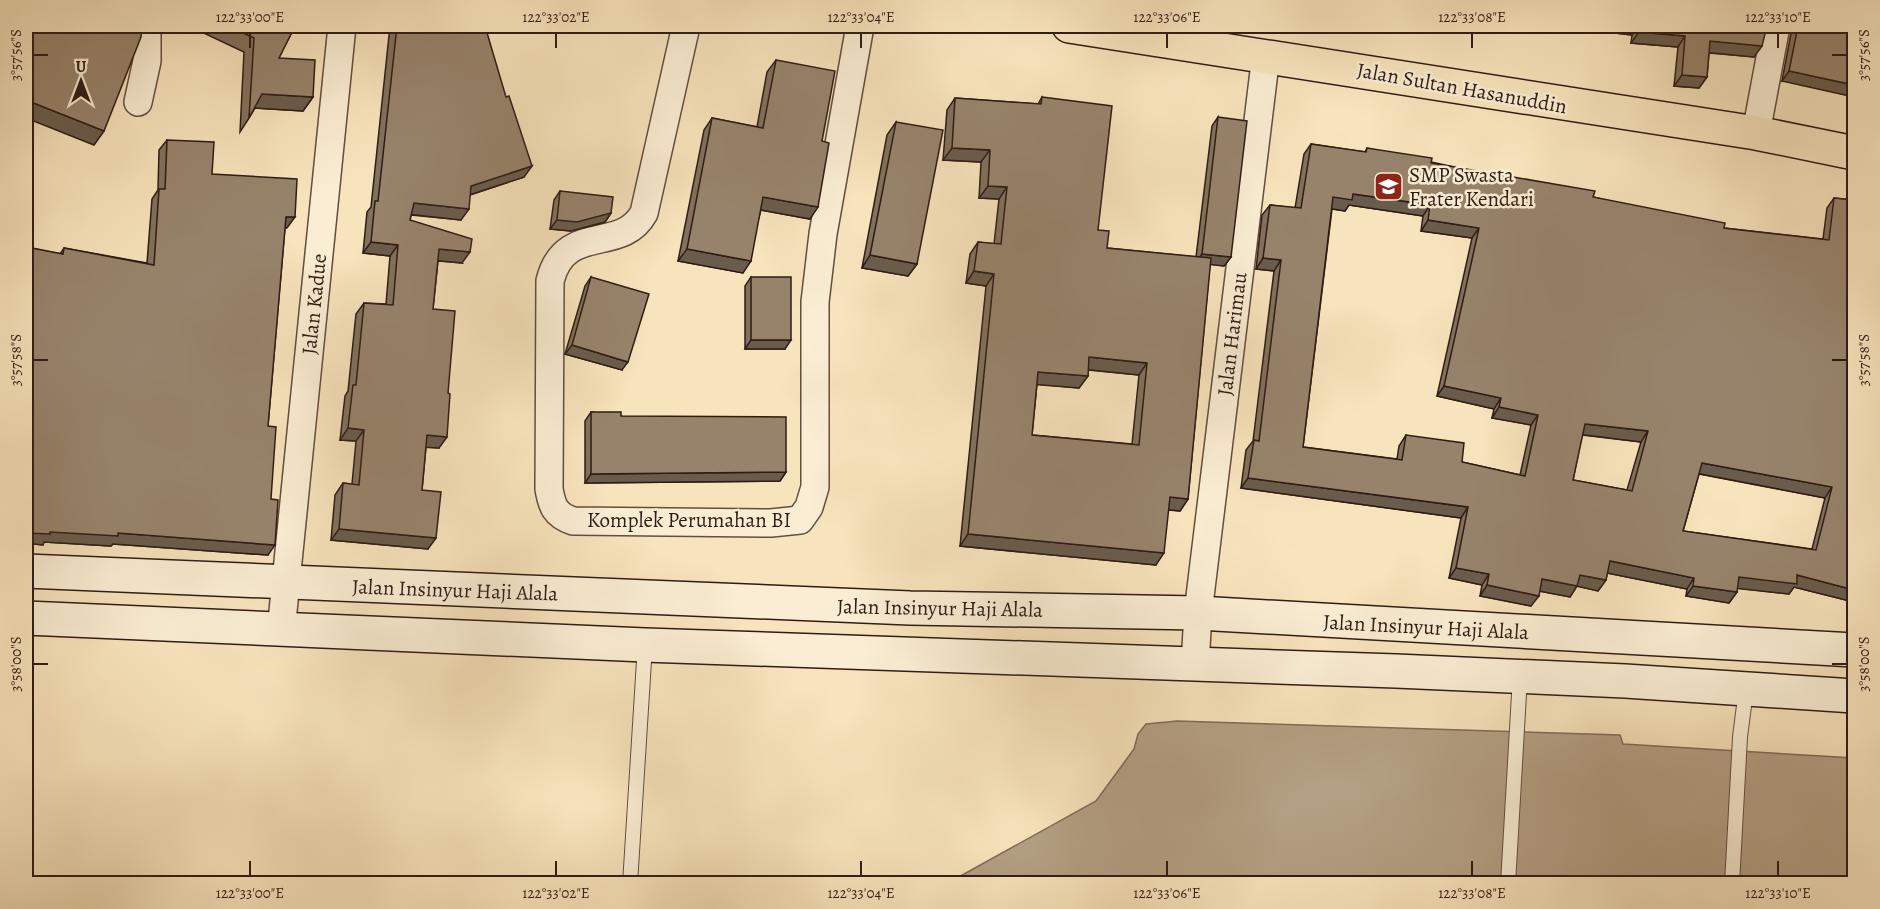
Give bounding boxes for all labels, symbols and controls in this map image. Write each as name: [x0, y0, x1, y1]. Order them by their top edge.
text: 122°33'00"E: [216, 7, 284, 27]
text: 122°33'02"E: [522, 7, 590, 27]
text: 122°33'04"E: [827, 7, 895, 27]
text: 122°33'06"E: [1133, 7, 1201, 27]
text: 122°33'08"E: [1438, 7, 1506, 27]
text: 122°33'10"E: [1745, 7, 1811, 27]
text: 3°57'56"S: [6, 29, 26, 81]
text: 3°57'56"S: [1854, 29, 1874, 81]
north arrow: [51, 51, 111, 111]
text: U: [76, 56, 87, 78]
street label: Jalan Sultan Hasanuddin: [1355, 56, 1569, 120]
place label: SMP Swasta Frater Kendari: [1409, 161, 1534, 213]
school or university icon: SMP Swasta Frater Kendari: [1372, 171, 1404, 203]
street label: Jalan Kadue: [295, 252, 333, 356]
street label: Jalan Harimau: [1211, 270, 1254, 397]
text: 3°57'58"S: [6, 334, 26, 386]
text: 3°57'58"S: [1854, 334, 1874, 386]
street label: Komplek Perumahan BI: [587, 506, 791, 534]
street label: Jalan Insinyur Haji Alala: [352, 572, 559, 608]
street label: Jalan Insinyur Haji Alala: [837, 592, 1043, 624]
street label: Jalan Insinyur Haji Alala: [1322, 608, 1530, 646]
text: 3°58'00"S: [6, 636, 26, 692]
text: 3°58'00"S: [1854, 636, 1874, 692]
text: 122°33'00"E: [216, 883, 284, 903]
text: 122°33'02"E: [522, 883, 590, 903]
text: 122°33'04"E: [827, 883, 895, 903]
text: 122°33'06"E: [1133, 883, 1201, 903]
text: 122°33'08"E: [1438, 883, 1506, 903]
text: 122°33'10"E: [1745, 883, 1811, 903]

